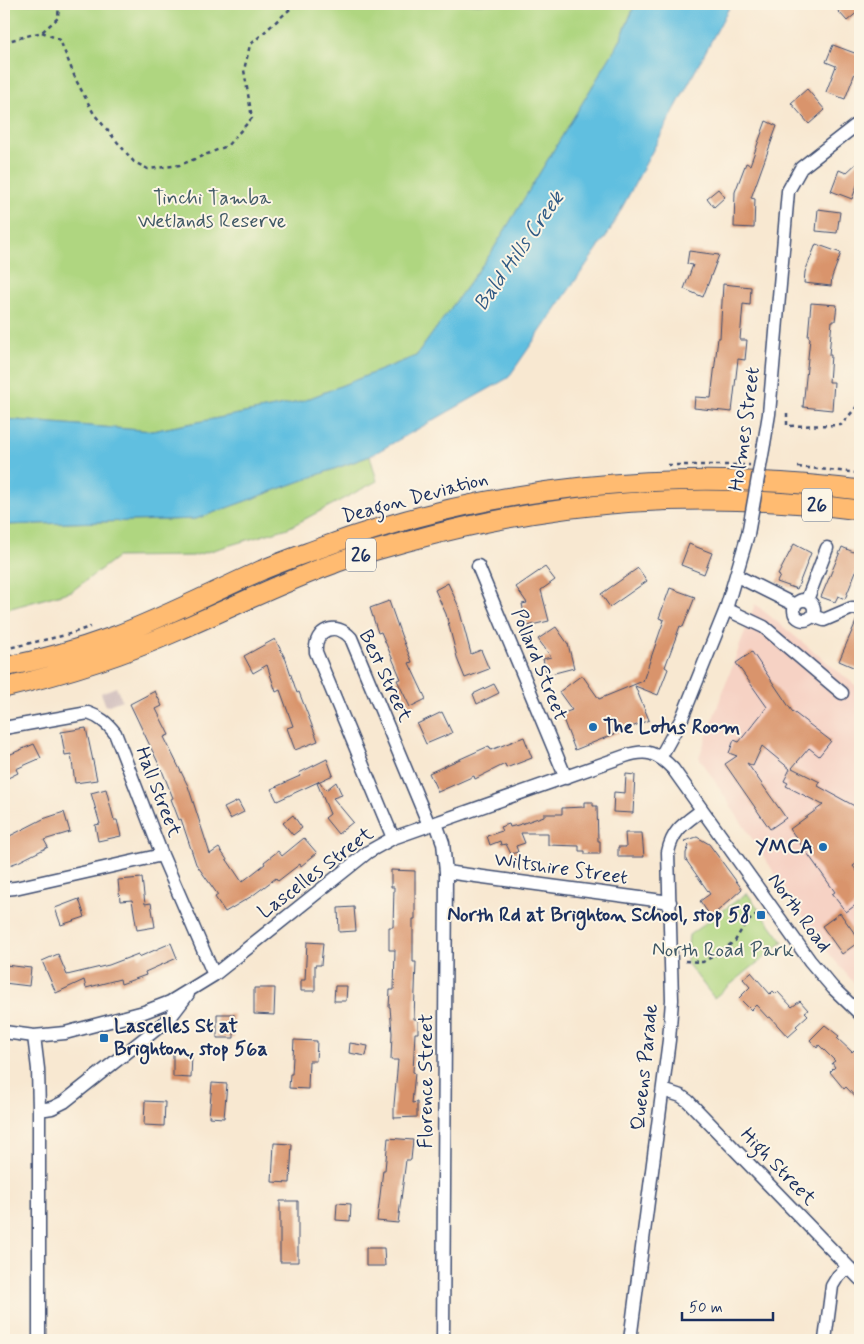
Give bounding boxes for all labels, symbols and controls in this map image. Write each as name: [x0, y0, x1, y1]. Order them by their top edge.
park label: Tinchi Tamba Wetlands Reserve: [138, 185, 286, 235]
water label: Bald Hills Creek: [467, 185, 571, 316]
street label: Holmes Street: [723, 365, 767, 493]
street label: Deagon Deviation: [339, 466, 491, 532]
road number: 26: [802, 488, 832, 522]
road number: 26: [346, 538, 376, 572]
street label: Pollard Street: [504, 605, 574, 725]
street label: Best Street: [352, 625, 418, 727]
place label: The Lotus Room: [603, 714, 741, 741]
marker: The Lotus Room: [587, 721, 599, 733]
street label: Hall Street: [128, 743, 188, 841]
street label: Lascelles Street: [253, 820, 380, 925]
place label: YMCA: [756, 834, 813, 861]
marker: YMCA: [817, 841, 829, 853]
street label: Wiltshire Street: [492, 846, 630, 892]
street label: North Road: [761, 868, 837, 958]
place label: North Rd at Brighton School, stop 58: [447, 902, 751, 931]
marker: North Rd at Brighton School, stop 58: [755, 909, 767, 921]
park label: North Road Park: [652, 937, 794, 964]
street label: Queens Parade: [625, 1002, 665, 1132]
place label: Lascelles St at Brighton, stop 56a: [114, 1013, 268, 1065]
street label: Florence Street: [413, 1014, 440, 1148]
marker: Lascelles St at Brighton, stop 56a: [98, 1032, 110, 1044]
street label: High Street: [733, 1122, 822, 1213]
scale bar: [682, 1289, 773, 1321]
text: 50 m: [689, 1298, 723, 1318]

